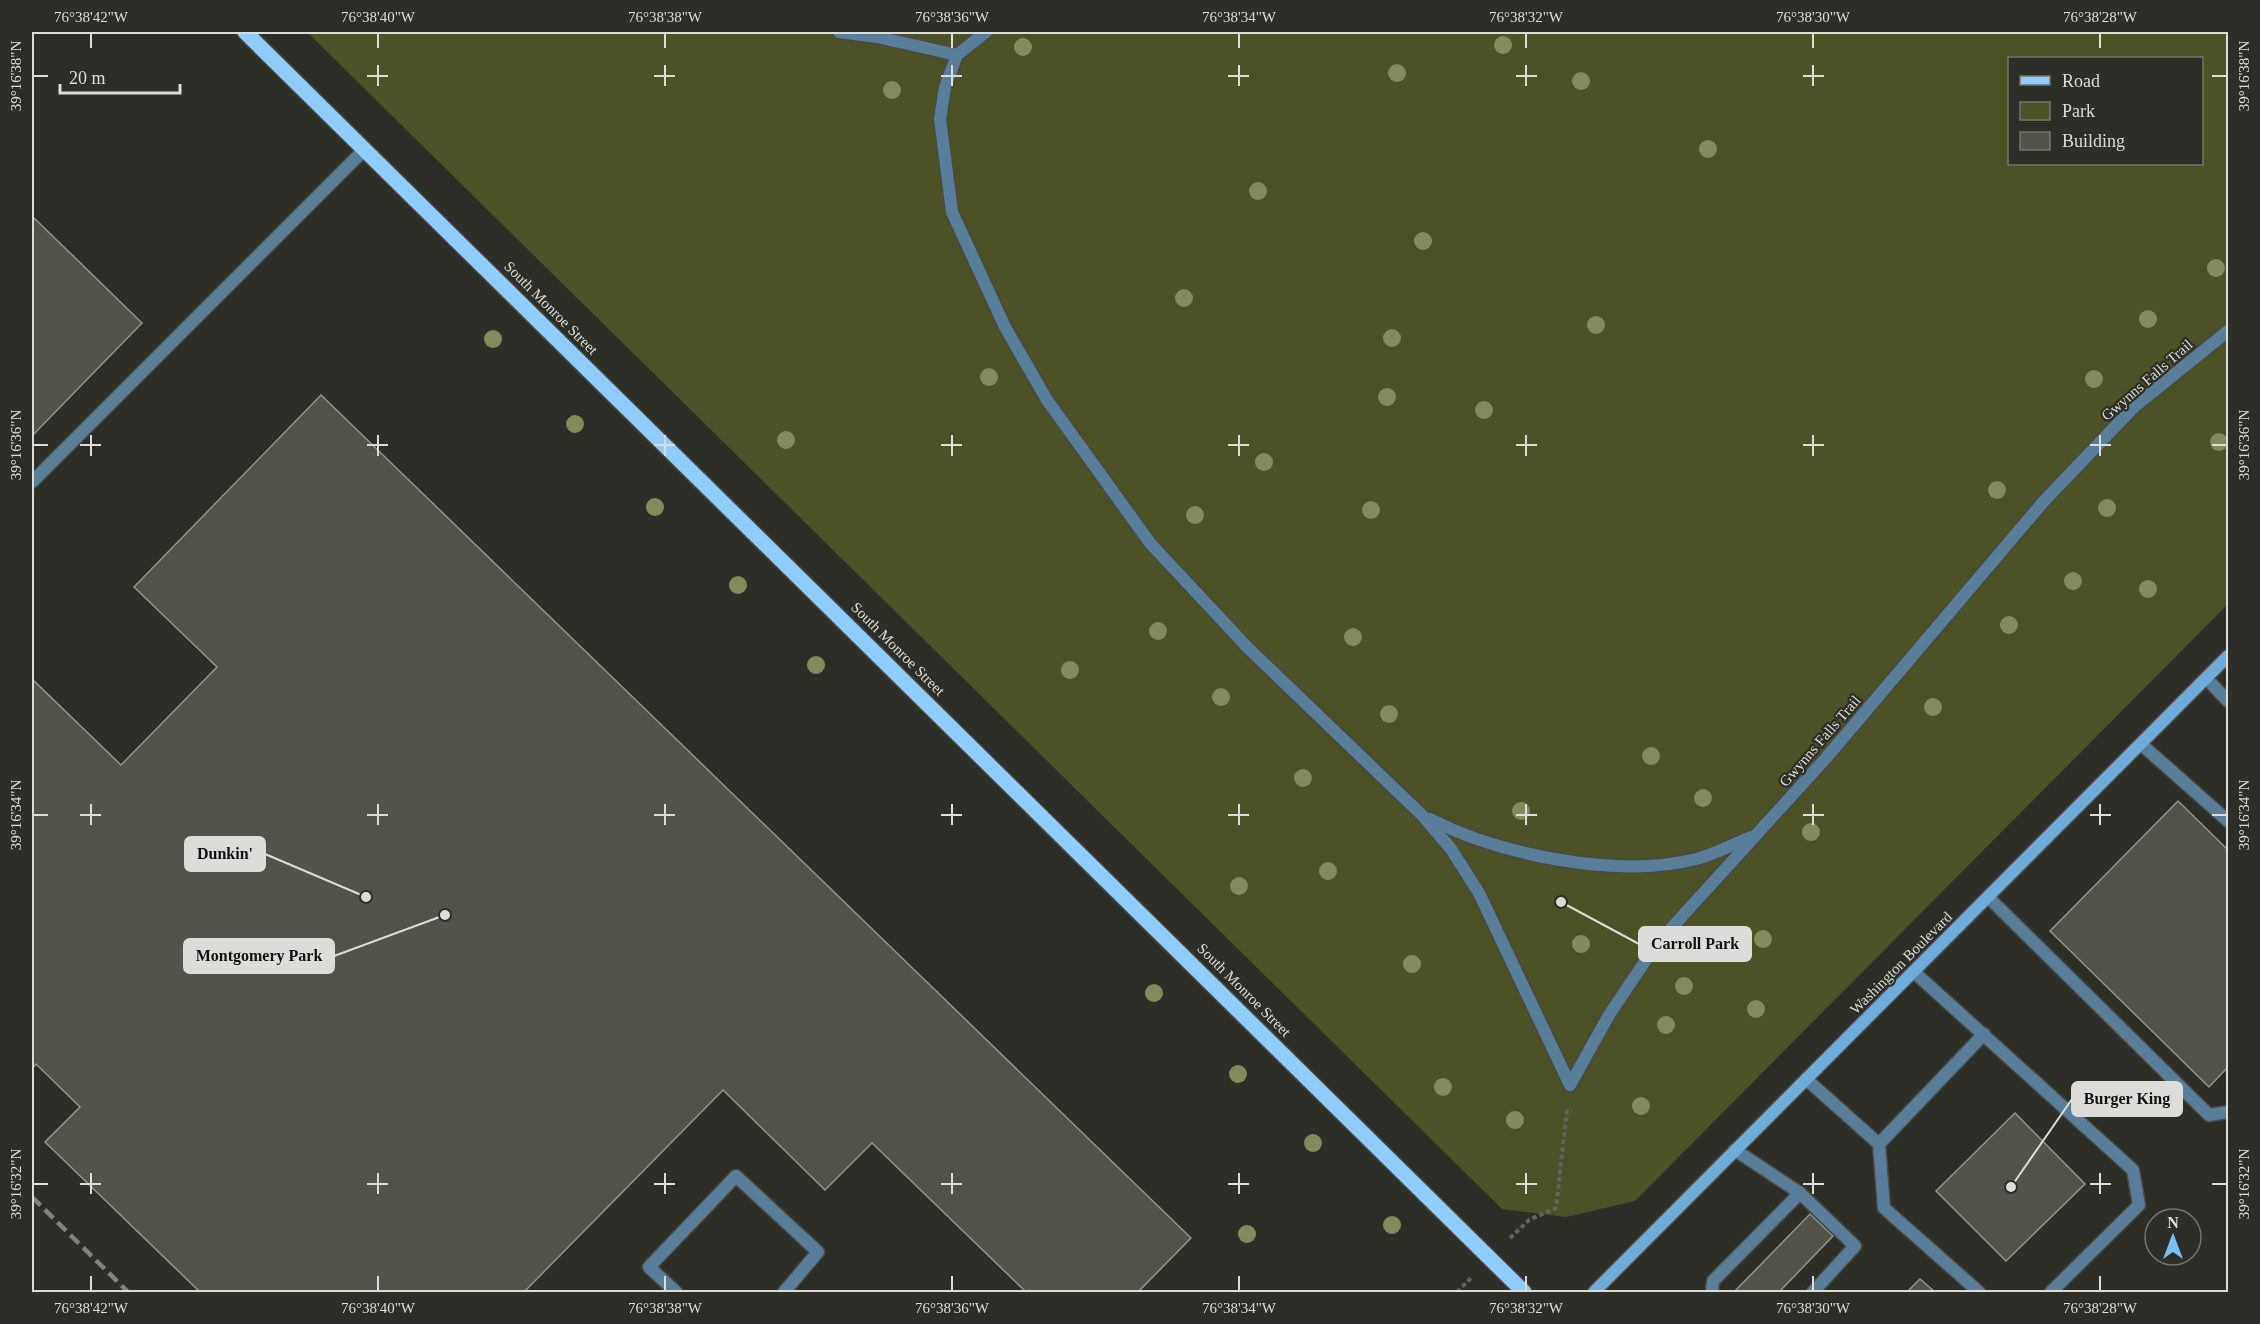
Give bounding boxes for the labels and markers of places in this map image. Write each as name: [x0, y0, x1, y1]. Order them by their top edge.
callout: Dunkin': [185, 837, 265, 871]
callout: Carroll Park: [1639, 927, 1751, 961]
callout: Montgomery Park: [184, 939, 334, 973]
callout: Burger King: [2072, 1082, 2182, 1116]

